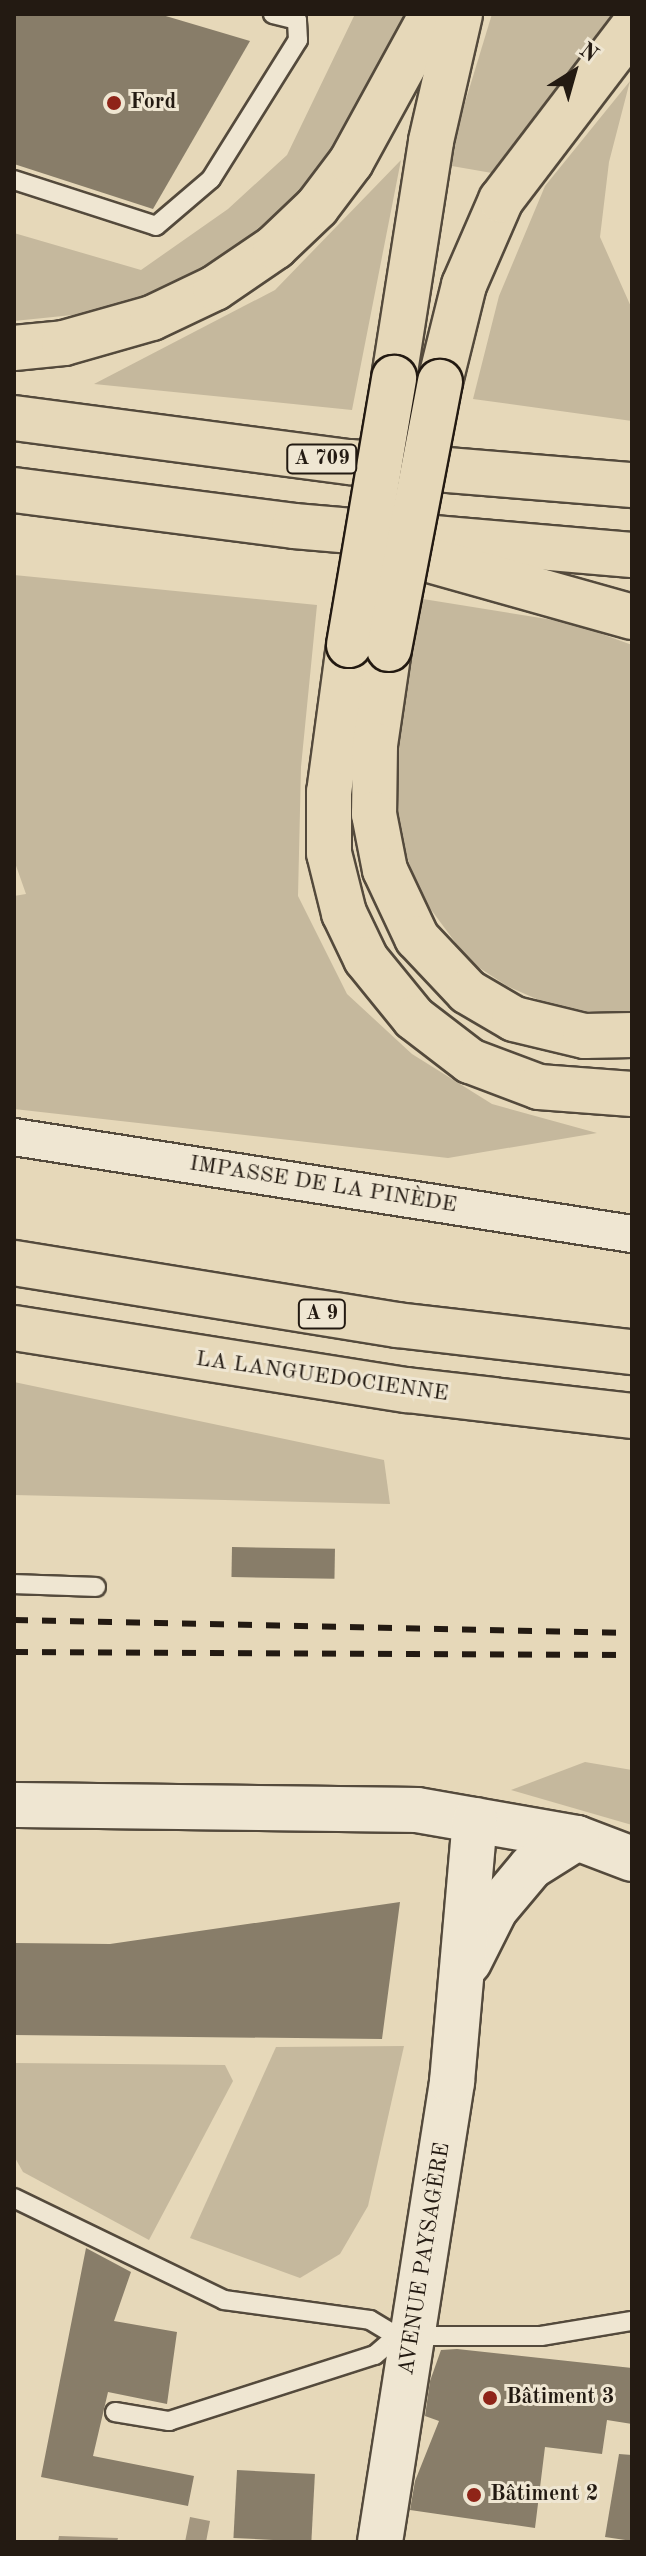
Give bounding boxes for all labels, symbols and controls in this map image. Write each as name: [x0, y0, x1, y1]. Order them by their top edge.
north arrow: [534, 32, 614, 112]
text: N: [575, 39, 602, 67]
place label: Ford: [130, 90, 176, 116]
marker: Ford: [105, 94, 123, 112]
road number: A 709: [286, 443, 358, 475]
street label: IMPASSE DE LA PINÈDE: [187, 1151, 459, 1219]
road number: A 9: [296, 1298, 348, 1330]
street label: LA LANGUEDOCIENNE: [194, 1346, 450, 1408]
street label: AVENUE PAYSAGÈRE: [394, 2141, 456, 2377]
place label: Bâtiment 3: [506, 2385, 614, 2411]
marker: Bâtiment 3: [481, 2389, 499, 2407]
place label: Bâtiment 2: [490, 2482, 598, 2508]
marker: Bâtiment 2: [465, 2486, 483, 2504]

